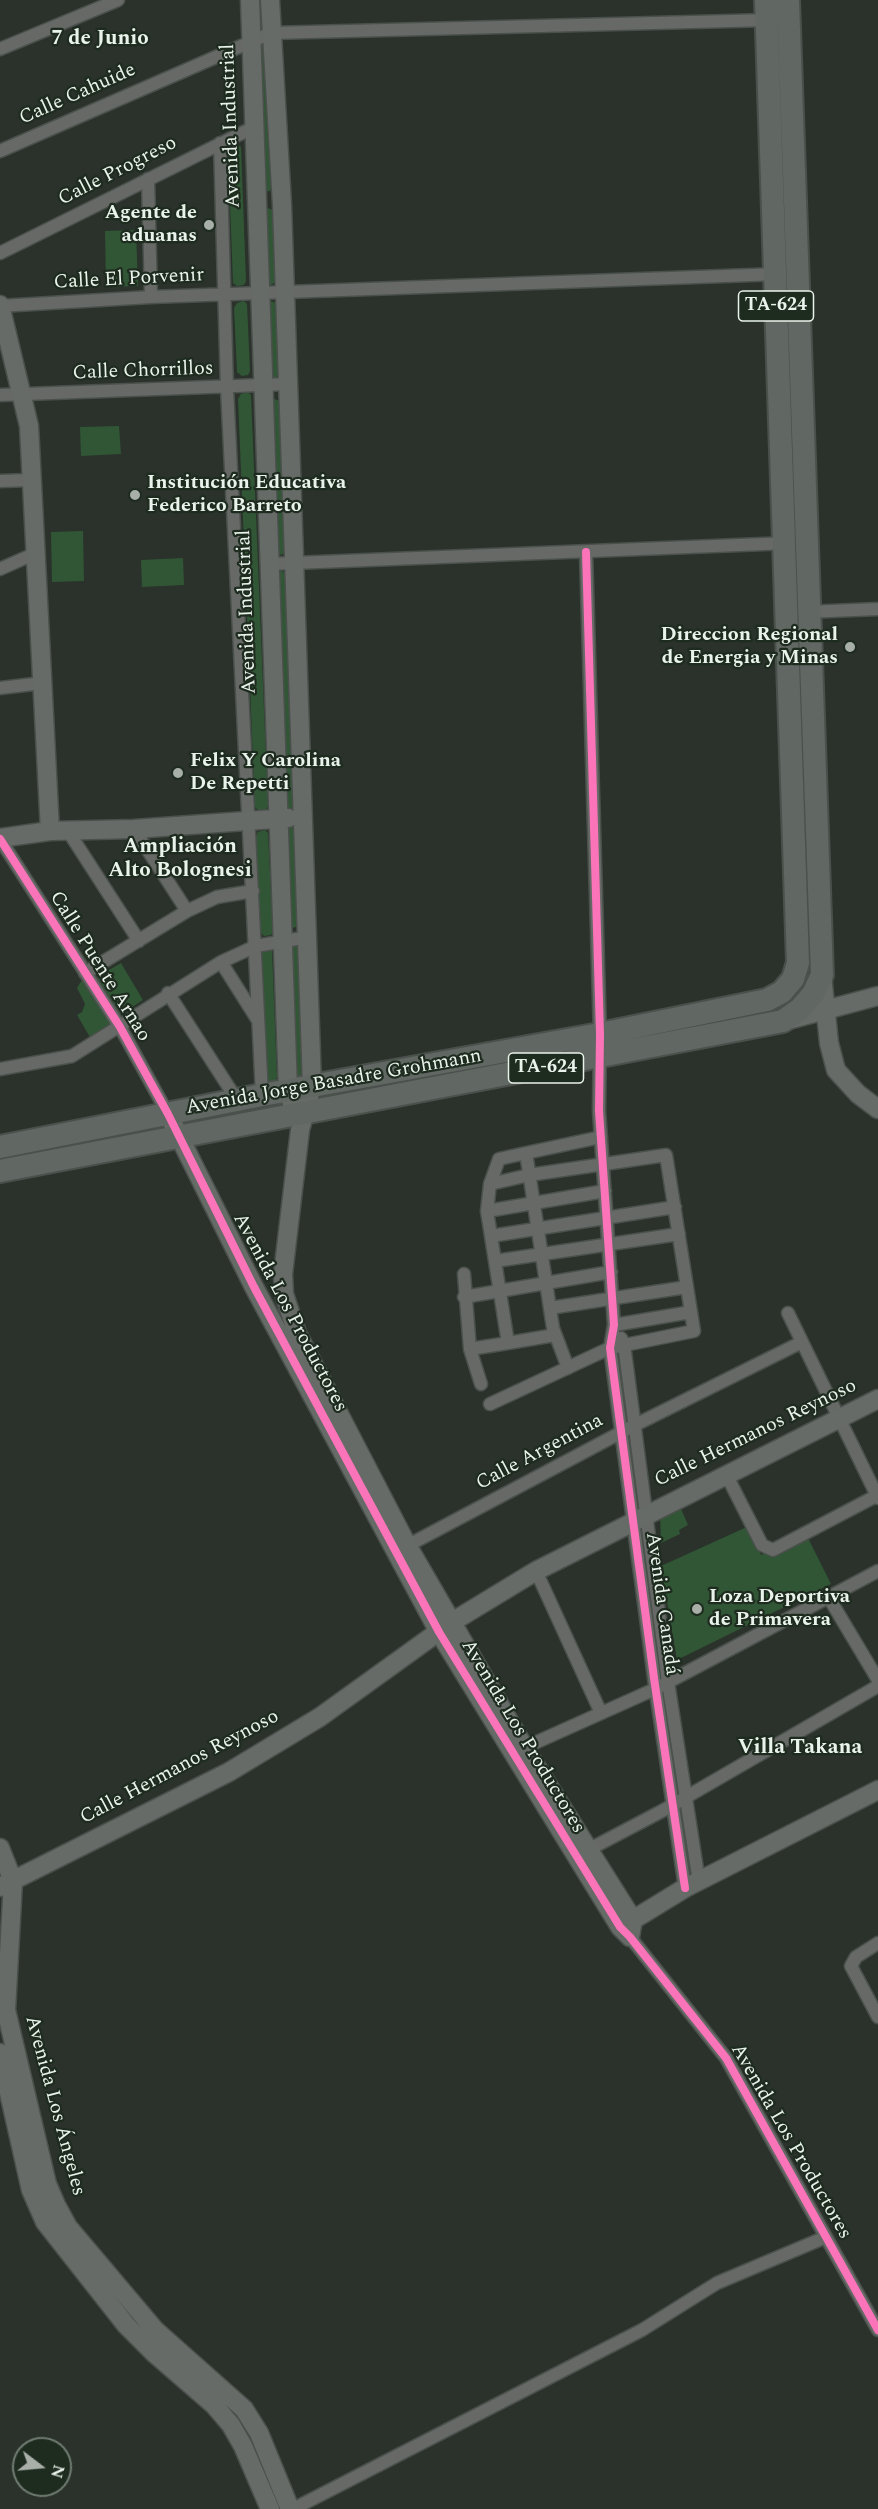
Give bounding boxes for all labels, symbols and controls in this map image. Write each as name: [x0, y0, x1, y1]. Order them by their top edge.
district label: 7 de Junio: [51, 27, 149, 53]
street label: Avenida Industrial: [217, 43, 247, 209]
street label: Calle Cahuide: [16, 59, 140, 131]
street label: Calle Progreso: [55, 132, 181, 212]
place label: Agente de aduanas: [105, 202, 197, 249]
marker: Agente de aduanas: [202, 218, 216, 232]
street label: Calle El Porvenir: [53, 264, 205, 296]
road number: TA-624: [738, 291, 814, 321]
street label: Calle Chorrillos: [72, 358, 214, 386]
place label: Institución Educativa Federico Barreto: [147, 472, 346, 519]
marker: Institución Educativa Federico Barreto: [128, 488, 142, 502]
street label: Avenida Industrial: [233, 529, 263, 695]
place label: Direccion Regional de Energia y Minas: [661, 624, 838, 671]
marker: Direccion Regional de Energia y Minas: [843, 640, 857, 654]
place label: Felix Y Carolina De Repetti: [190, 750, 341, 797]
marker: Felix Y Carolina De Repetti: [171, 766, 185, 780]
district label: Ampliación Alto Bolognesi: [108, 835, 252, 885]
street label: Calle Puente Arnao: [43, 887, 155, 1047]
street label: Avenida Jorge Basadre Grohmann: [184, 1045, 484, 1121]
road number: TA-624: [508, 1053, 584, 1083]
street label: Avenida Los Productores: [226, 1209, 352, 1417]
street label: Calle Hermanos Reynoso: [651, 1375, 861, 1493]
street label: Calle Argentina: [472, 1409, 608, 1497]
street label: Avenida Canadá: [639, 1531, 683, 1677]
place label: Loza Deportiva de Primavera: [709, 1586, 850, 1633]
marker: Loza Deportiva de Primavera: [690, 1602, 704, 1616]
street label: Avenida Los Productores: [455, 1636, 589, 1838]
street label: Calle Hermanos Reynoso: [76, 1705, 284, 1831]
district label: Villa Takana: [738, 1736, 862, 1762]
street label: Avenida Los Ángeles: [18, 2013, 90, 2199]
street label: Avenida Los Productores: [724, 2040, 856, 2244]
north arrow: [12, 2437, 72, 2497]
text: N: [44, 2462, 71, 2481]

